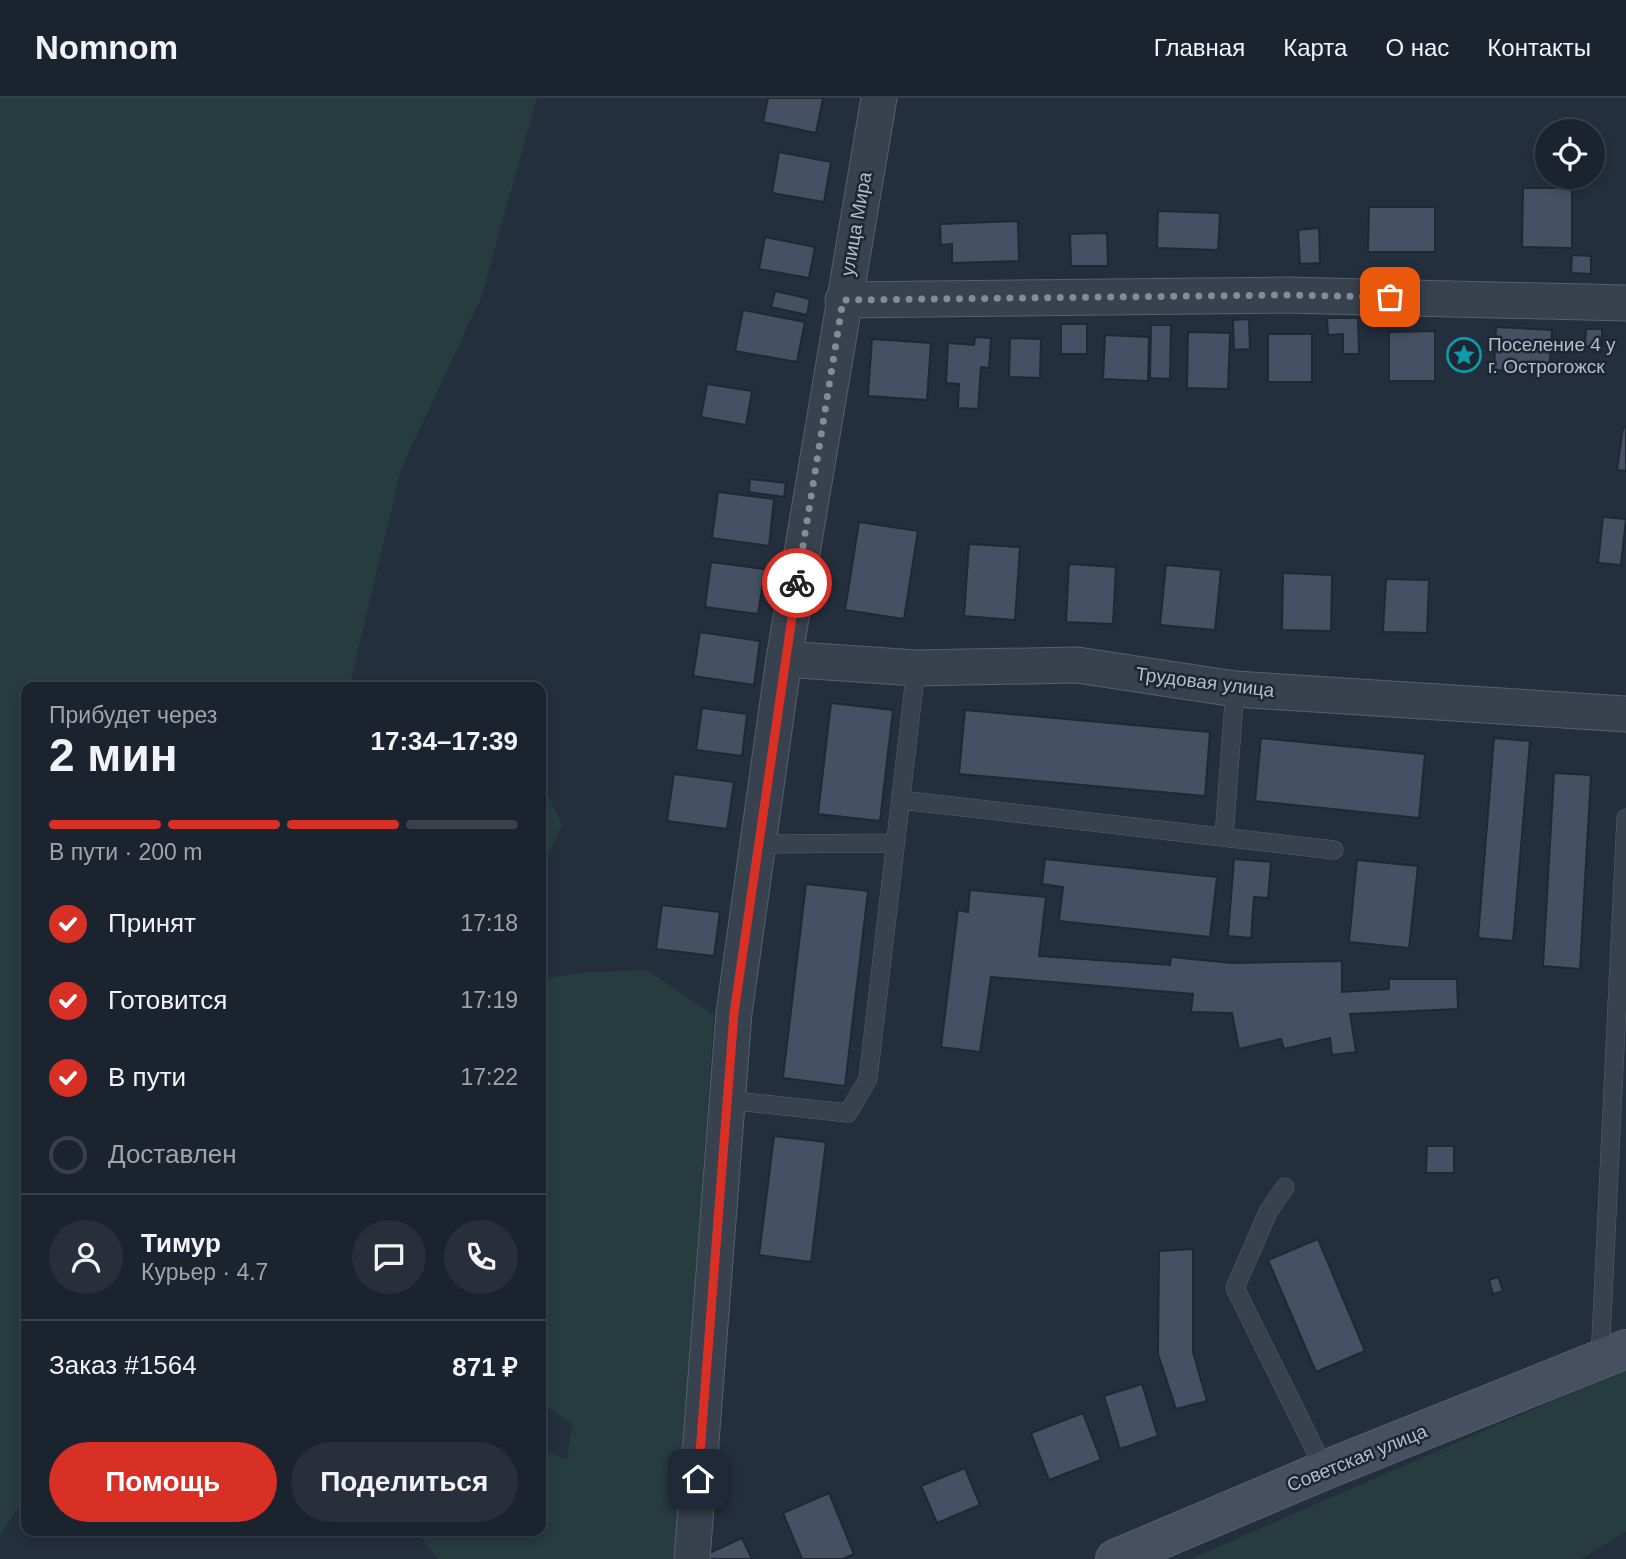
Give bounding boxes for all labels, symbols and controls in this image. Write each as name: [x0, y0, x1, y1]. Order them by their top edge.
text: Nomnom: [35, 29, 178, 66]
text: Главная: [1154, 34, 1245, 61]
text: Карта: [1283, 34, 1347, 61]
text: О нас: [1385, 34, 1449, 61]
text: Контакты: [1487, 34, 1591, 61]
map controls: [1535, 119, 1605, 189]
button: locate: [1535, 119, 1605, 189]
street label: улица Мира: [837, 170, 876, 278]
pin: [1360, 267, 1420, 327]
icon: bag: [1371, 278, 1409, 316]
place label: Поселение 4 у г. Острогожск: [1488, 334, 1616, 377]
place icon: Поселение 4 у г. Острогожск: [1445, 336, 1483, 374]
courier: [762, 548, 832, 618]
icon: bike: [778, 564, 816, 602]
street label: Трудовая улица: [1134, 663, 1276, 701]
text: Прибудет через: [49, 702, 217, 728]
text: 17:34–17:39: [371, 726, 518, 756]
text: 2 мин: [49, 729, 177, 781]
text: В пути · 200 m: [49, 839, 202, 865]
icon: check: [49, 905, 87, 943]
text: Принят: [108, 908, 196, 938]
text: 17:18: [460, 910, 518, 936]
icon: check: [49, 982, 87, 1020]
text: Готовится: [108, 985, 227, 1015]
text: 17:19: [460, 987, 518, 1013]
icon: check: [49, 1059, 87, 1097]
text: В пути: [108, 1062, 186, 1092]
text: 17:22: [460, 1064, 518, 1090]
text: Доставлен: [108, 1139, 237, 1169]
button: person: [49, 1220, 123, 1294]
button: chat: [352, 1220, 426, 1294]
button: phone: [444, 1220, 518, 1294]
text: Тимур: [141, 1228, 221, 1258]
text: Курьер · 4.7: [141, 1259, 268, 1285]
text: Заказ #1564: [49, 1350, 197, 1380]
text: 871 ₽: [452, 1352, 518, 1382]
street label: Советская улица: [1284, 1420, 1430, 1496]
button: Помощь: [49, 1442, 277, 1522]
button: Поделиться: [291, 1442, 518, 1522]
pin: [668, 1449, 728, 1509]
icon: home: [679, 1460, 717, 1498]

